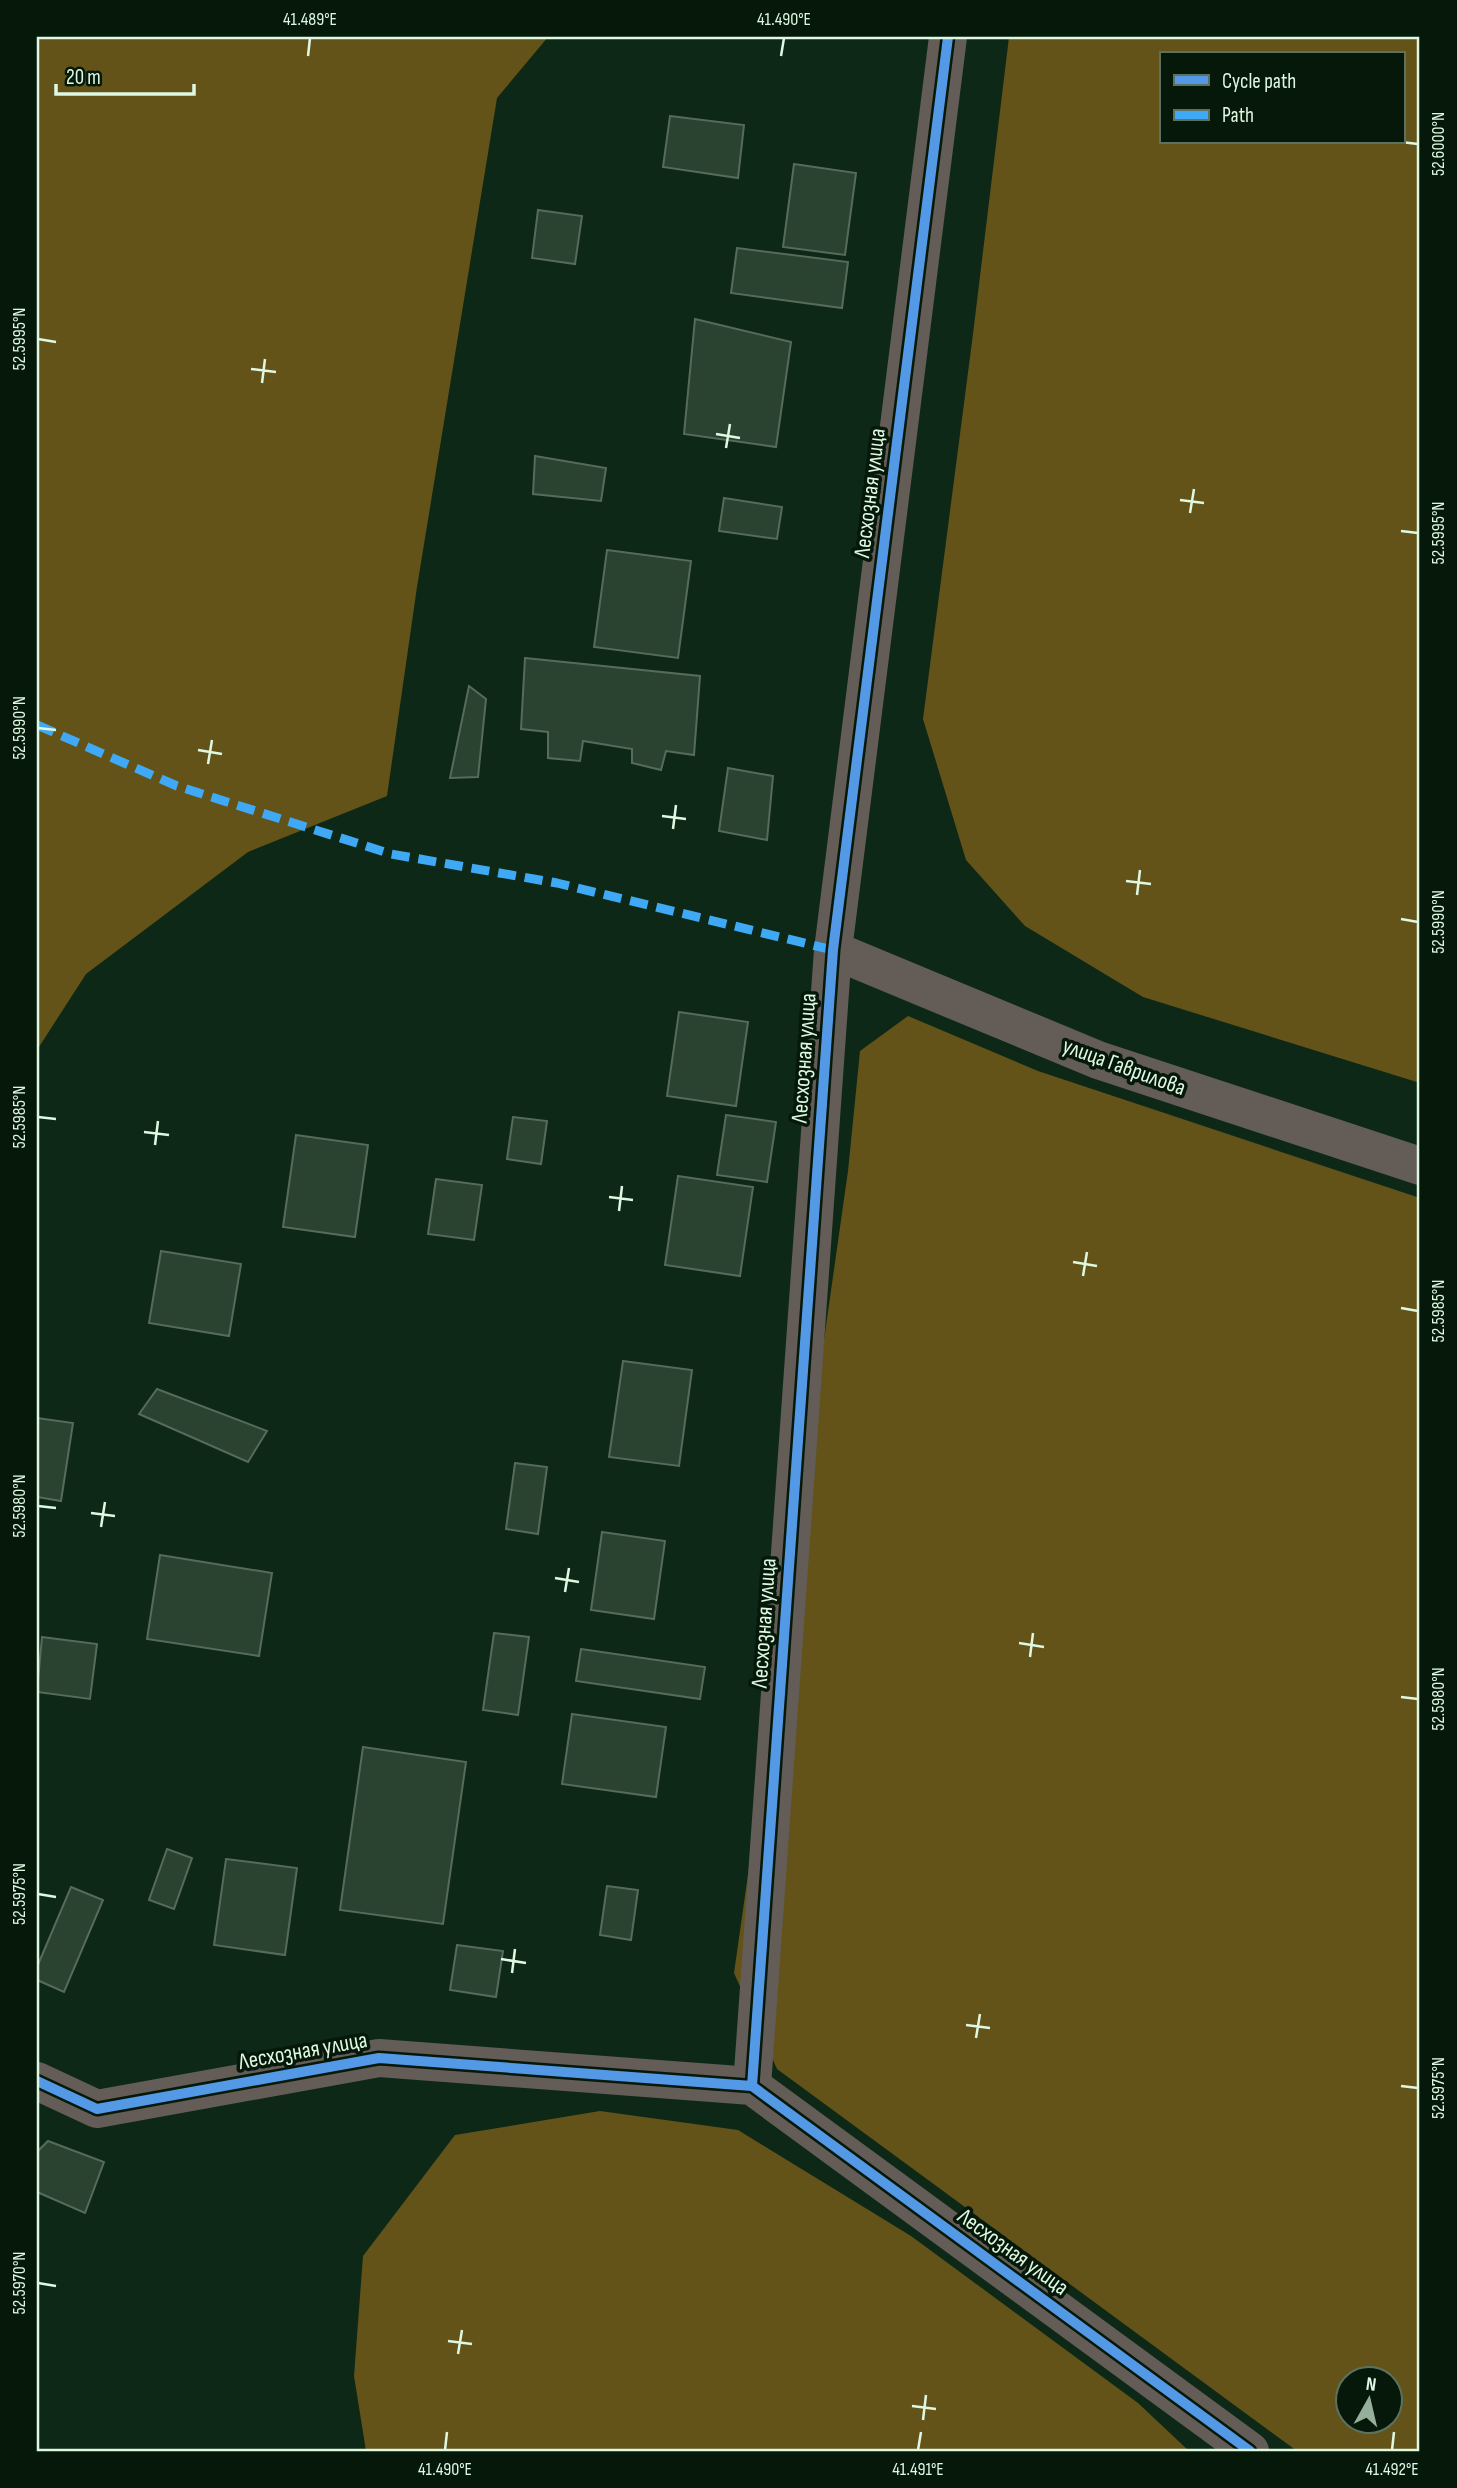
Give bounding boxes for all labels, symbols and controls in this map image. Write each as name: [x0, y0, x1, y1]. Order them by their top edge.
text: 41.489°E: [283, 9, 337, 30]
text: 41.490°E: [757, 9, 811, 30]
scale bar: [56, 52, 194, 96]
legend: [1160, 52, 1404, 144]
text: 20 m: [66, 65, 101, 90]
text: Cycle path: [1222, 69, 1296, 94]
text: Path: [1222, 103, 1254, 128]
text: 52.6000°N: [1428, 112, 1449, 176]
text: 52.5995°N: [9, 308, 30, 370]
street label: Лесхозная улица: [848, 427, 892, 560]
text: 52.5995°N: [1428, 502, 1449, 564]
text: 52.5990°N: [9, 696, 30, 760]
text: 52.5990°N: [1428, 890, 1449, 954]
street label: Лесхозная улица: [785, 992, 823, 1125]
street label: улица Гаврилова: [1059, 1032, 1189, 1102]
text: 52.5985°N: [9, 1086, 30, 1148]
text: 52.5985°N: [1428, 1280, 1449, 1342]
text: 52.5980°N: [9, 1474, 30, 1538]
street label: Лесхозная улица: [745, 1557, 783, 1690]
text: 52.5980°N: [1428, 1667, 1449, 1731]
text: 52.5975°N: [9, 1863, 30, 1925]
street label: Лесхозная улица: [235, 2026, 370, 2076]
text: 52.5975°N: [1428, 2057, 1449, 2119]
street label: Лесхозная улица: [951, 2202, 1074, 2302]
text: 52.5970°N: [9, 2252, 30, 2314]
north arrow: [1334, 2366, 1404, 2436]
text: N: [1365, 2373, 1378, 2397]
text: 41.490°E: [418, 2459, 472, 2480]
text: 41.491°E: [892, 2459, 944, 2480]
text: 41.492°E: [1365, 2459, 1419, 2480]

